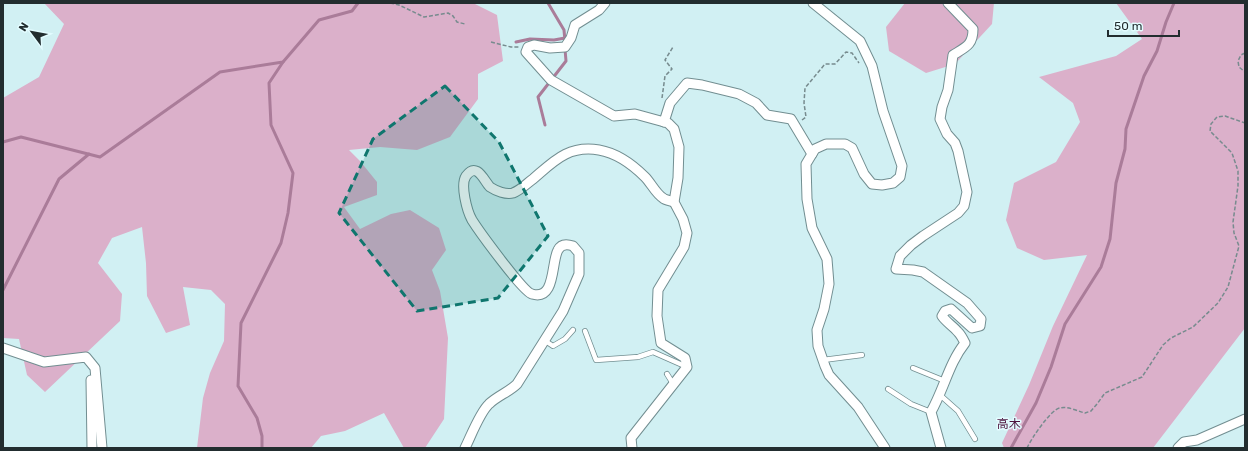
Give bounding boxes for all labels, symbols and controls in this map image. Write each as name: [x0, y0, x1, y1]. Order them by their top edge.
north arrow: [12, 12, 52, 52]
scale bar: [1108, 12, 1179, 38]
text: 50 m: [1114, 19, 1142, 33]
text: N: [16, 20, 32, 34]
district label: 高木: [997, 417, 1021, 431]

